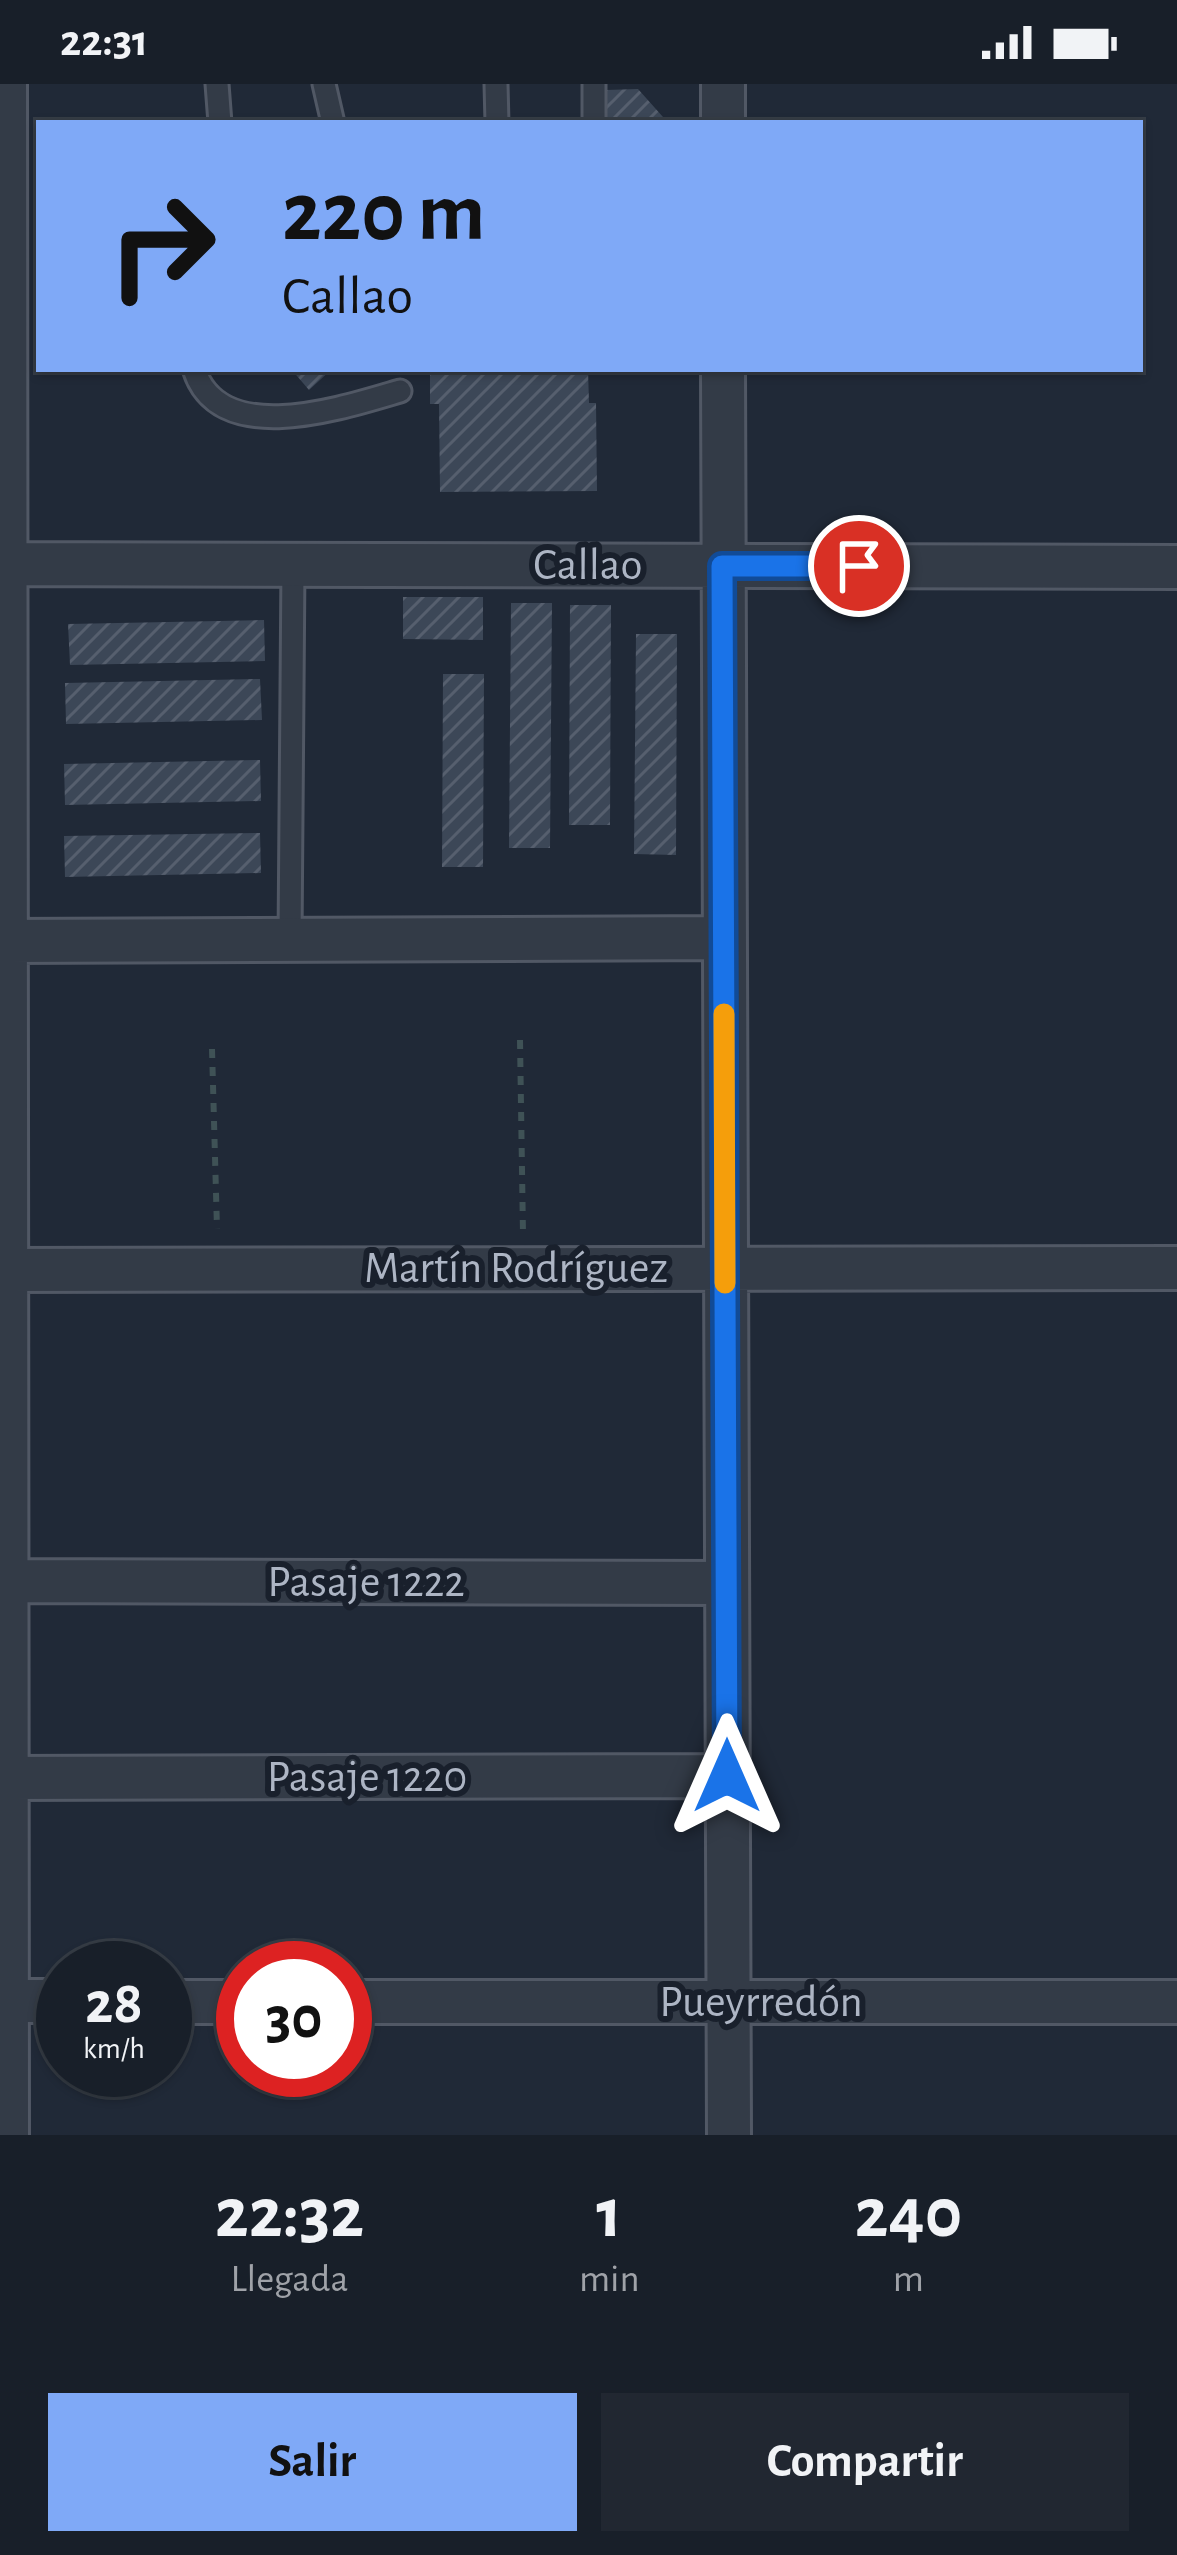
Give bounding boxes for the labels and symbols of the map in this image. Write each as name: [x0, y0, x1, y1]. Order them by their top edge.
pin: [808, 515, 910, 617]
street label: Callao: [533, 543, 643, 588]
street label: Martín Rodríguez: [364, 1246, 668, 1291]
street label: Pasaje 1222: [267, 1560, 465, 1605]
position arrow: [664, 1713, 790, 1839]
street label: Pasaje 1220: [267, 1755, 467, 1800]
speed limit sign: 30: [216, 1941, 372, 2097]
street label: Pueyrredón: [659, 1980, 863, 2025]

